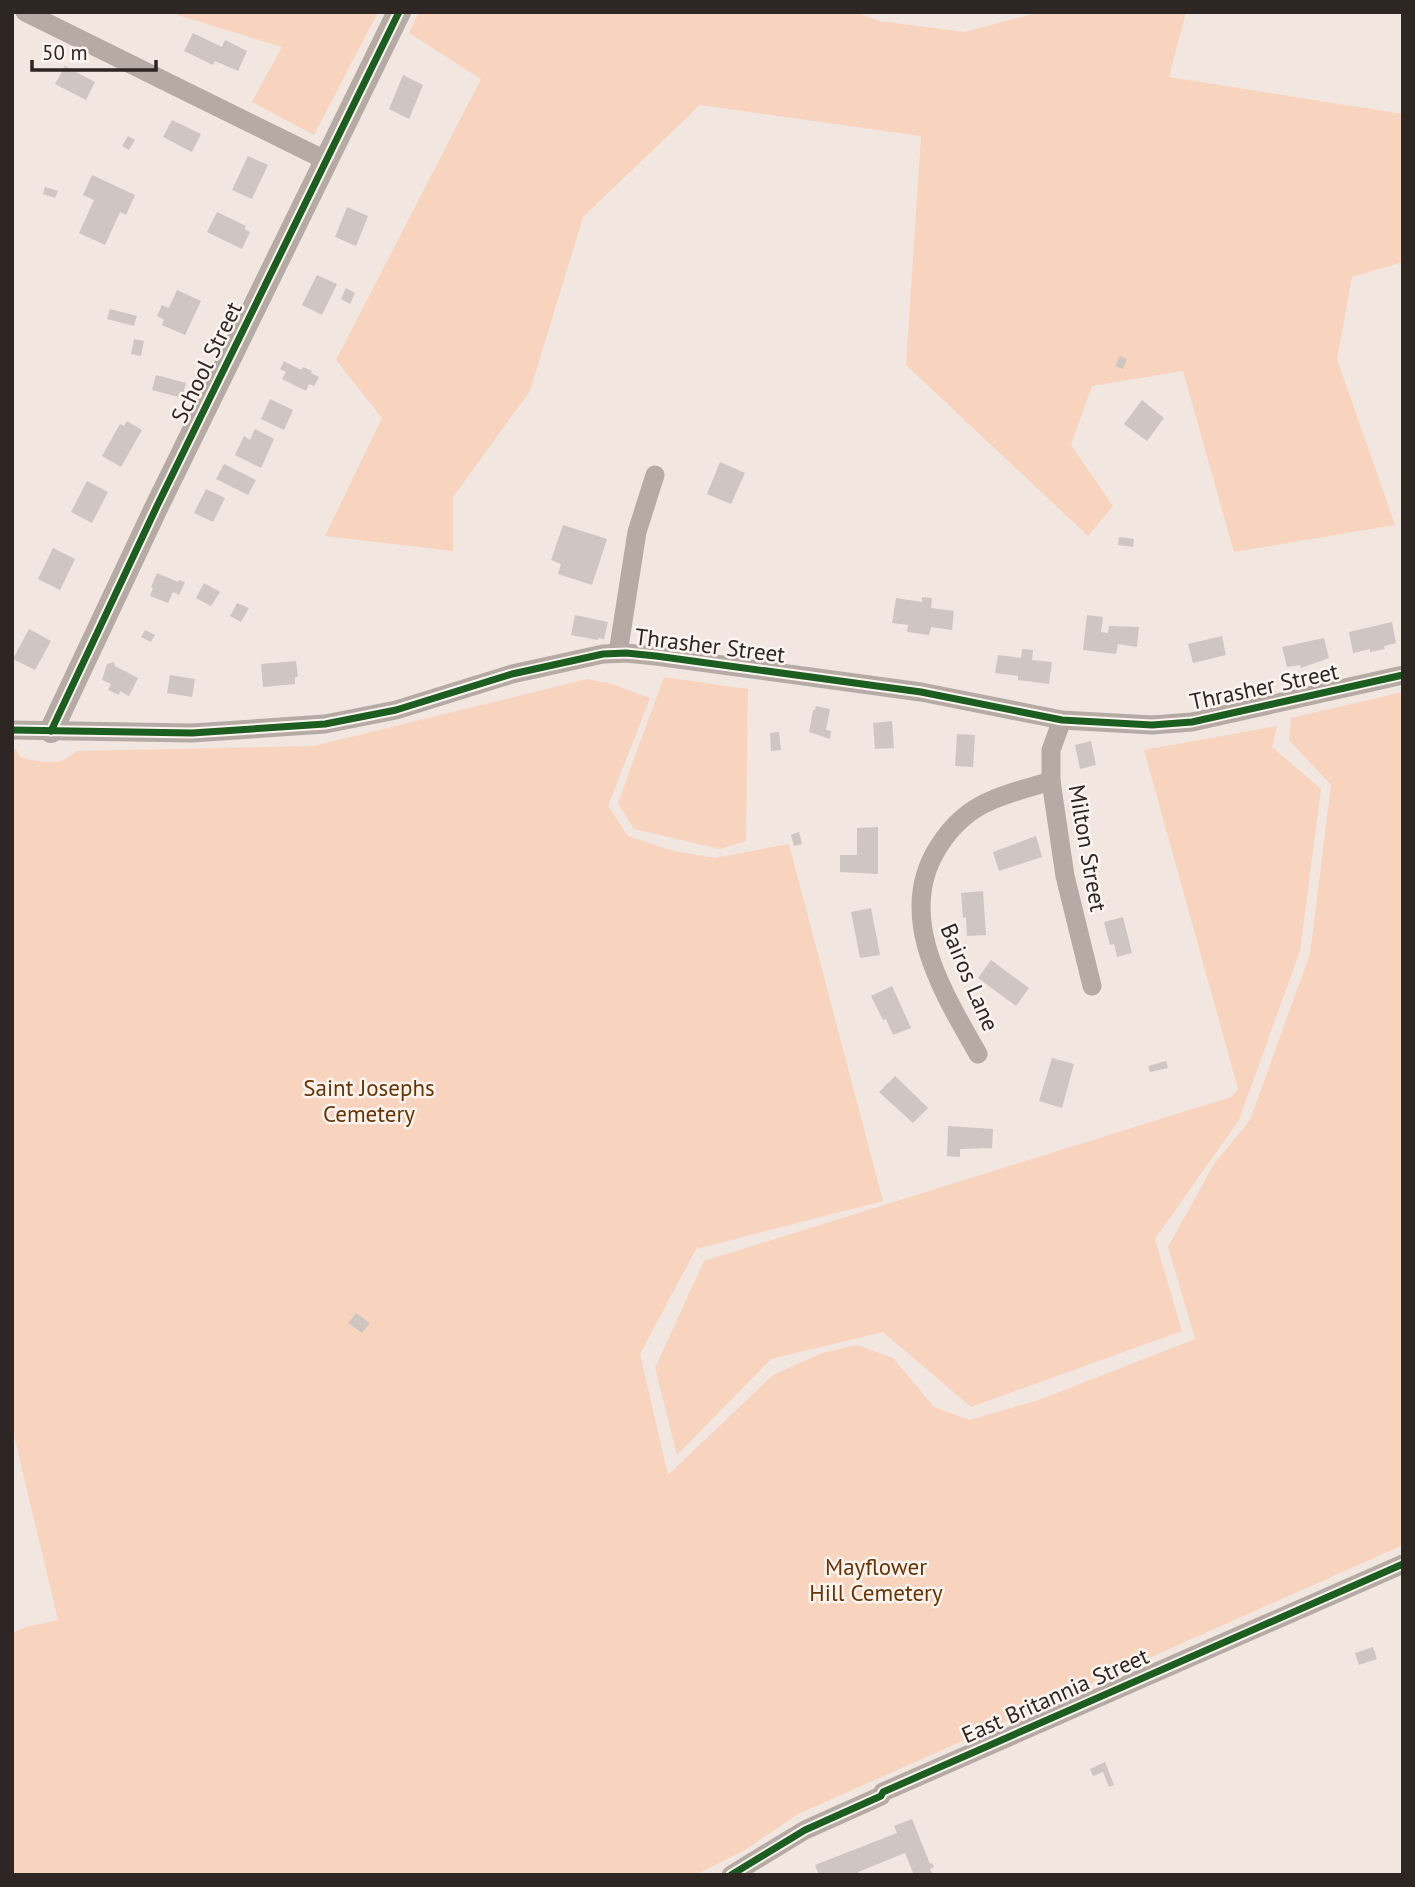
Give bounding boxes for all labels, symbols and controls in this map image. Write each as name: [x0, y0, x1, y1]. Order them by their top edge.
scale bar: [32, 28, 156, 72]
text: 50 m: [42, 39, 88, 66]
street label: School Street: [164, 296, 248, 427]
street label: Thrasher Street: [633, 621, 787, 669]
street label: Thrasher Street: [1187, 656, 1341, 716]
street label: Milton Street: [1063, 782, 1113, 914]
street label: Bairos Lane: [934, 919, 1006, 1035]
park label: Saint Josephs Cemetery: [303, 1073, 435, 1128]
park label: Mayflower Hill Cemetery: [809, 1552, 943, 1607]
street label: East Britannia Street: [957, 1641, 1153, 1749]

